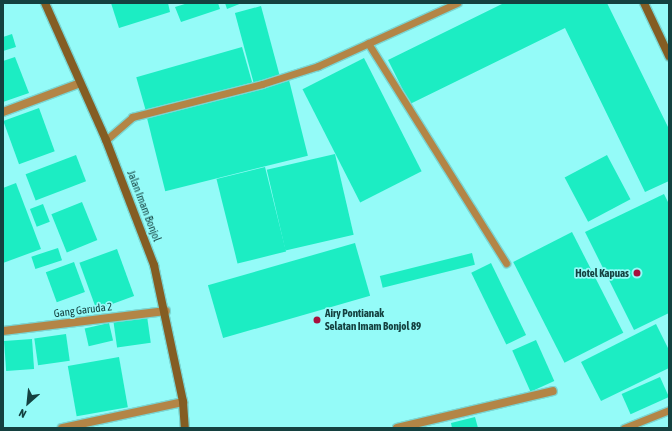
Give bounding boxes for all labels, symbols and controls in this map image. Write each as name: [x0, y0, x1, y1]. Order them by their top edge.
street label: Jalan Imam Bonjol: [124, 169, 164, 243]
place label: Hotel Kapuas: [575, 266, 629, 280]
marker: Hotel Kapuas: [632, 268, 642, 278]
street label: Gang Garuda 2: [53, 300, 113, 320]
place label: Airy Pontianak Selatan Imam Bonjol 89: [325, 307, 421, 333]
marker: Airy Pontianak Selatan Imam Bonjol 89: [312, 315, 322, 325]
north arrow: [8, 383, 48, 423]
text: N: [17, 407, 28, 421]

